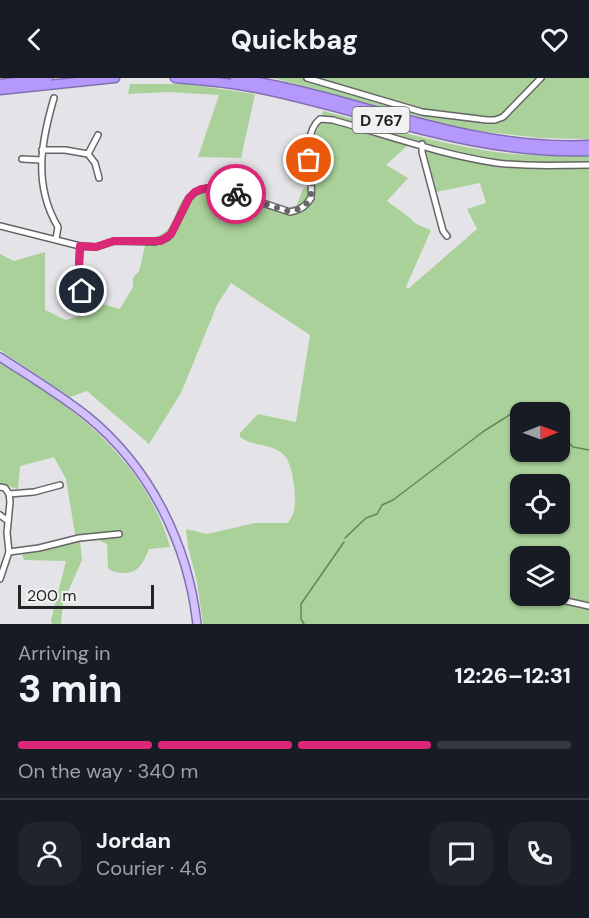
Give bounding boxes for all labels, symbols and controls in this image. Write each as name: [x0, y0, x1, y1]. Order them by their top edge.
text: Quickbag: [231, 22, 358, 57]
icon: back: [18, 23, 51, 56]
icon: heart: [538, 23, 571, 56]
road number: D 767: [352, 107, 410, 133]
pin: [283, 134, 334, 185]
icon: bag: [292, 143, 325, 176]
courier: [206, 164, 266, 224]
icon: bike: [220, 178, 253, 211]
pin: [56, 265, 107, 316]
icon: home: [65, 274, 98, 307]
north arrow: [510, 402, 570, 462]
map controls: [510, 402, 570, 606]
button: locate: [510, 474, 570, 534]
button: layers: [510, 546, 570, 606]
scale bar: [18, 582, 154, 610]
text: 200 m: [27, 585, 76, 606]
text: Arriving in: [18, 640, 110, 666]
text: 12:26–12:31: [455, 661, 571, 690]
text: 3 min: [18, 663, 123, 714]
text: On the way · 340 m: [18, 758, 198, 784]
button: person: [18, 822, 81, 885]
button: chat: [430, 822, 493, 885]
button: phone: [508, 822, 571, 885]
text: Jordan: [96, 826, 171, 855]
text: Courier · 4.6: [96, 855, 207, 881]

